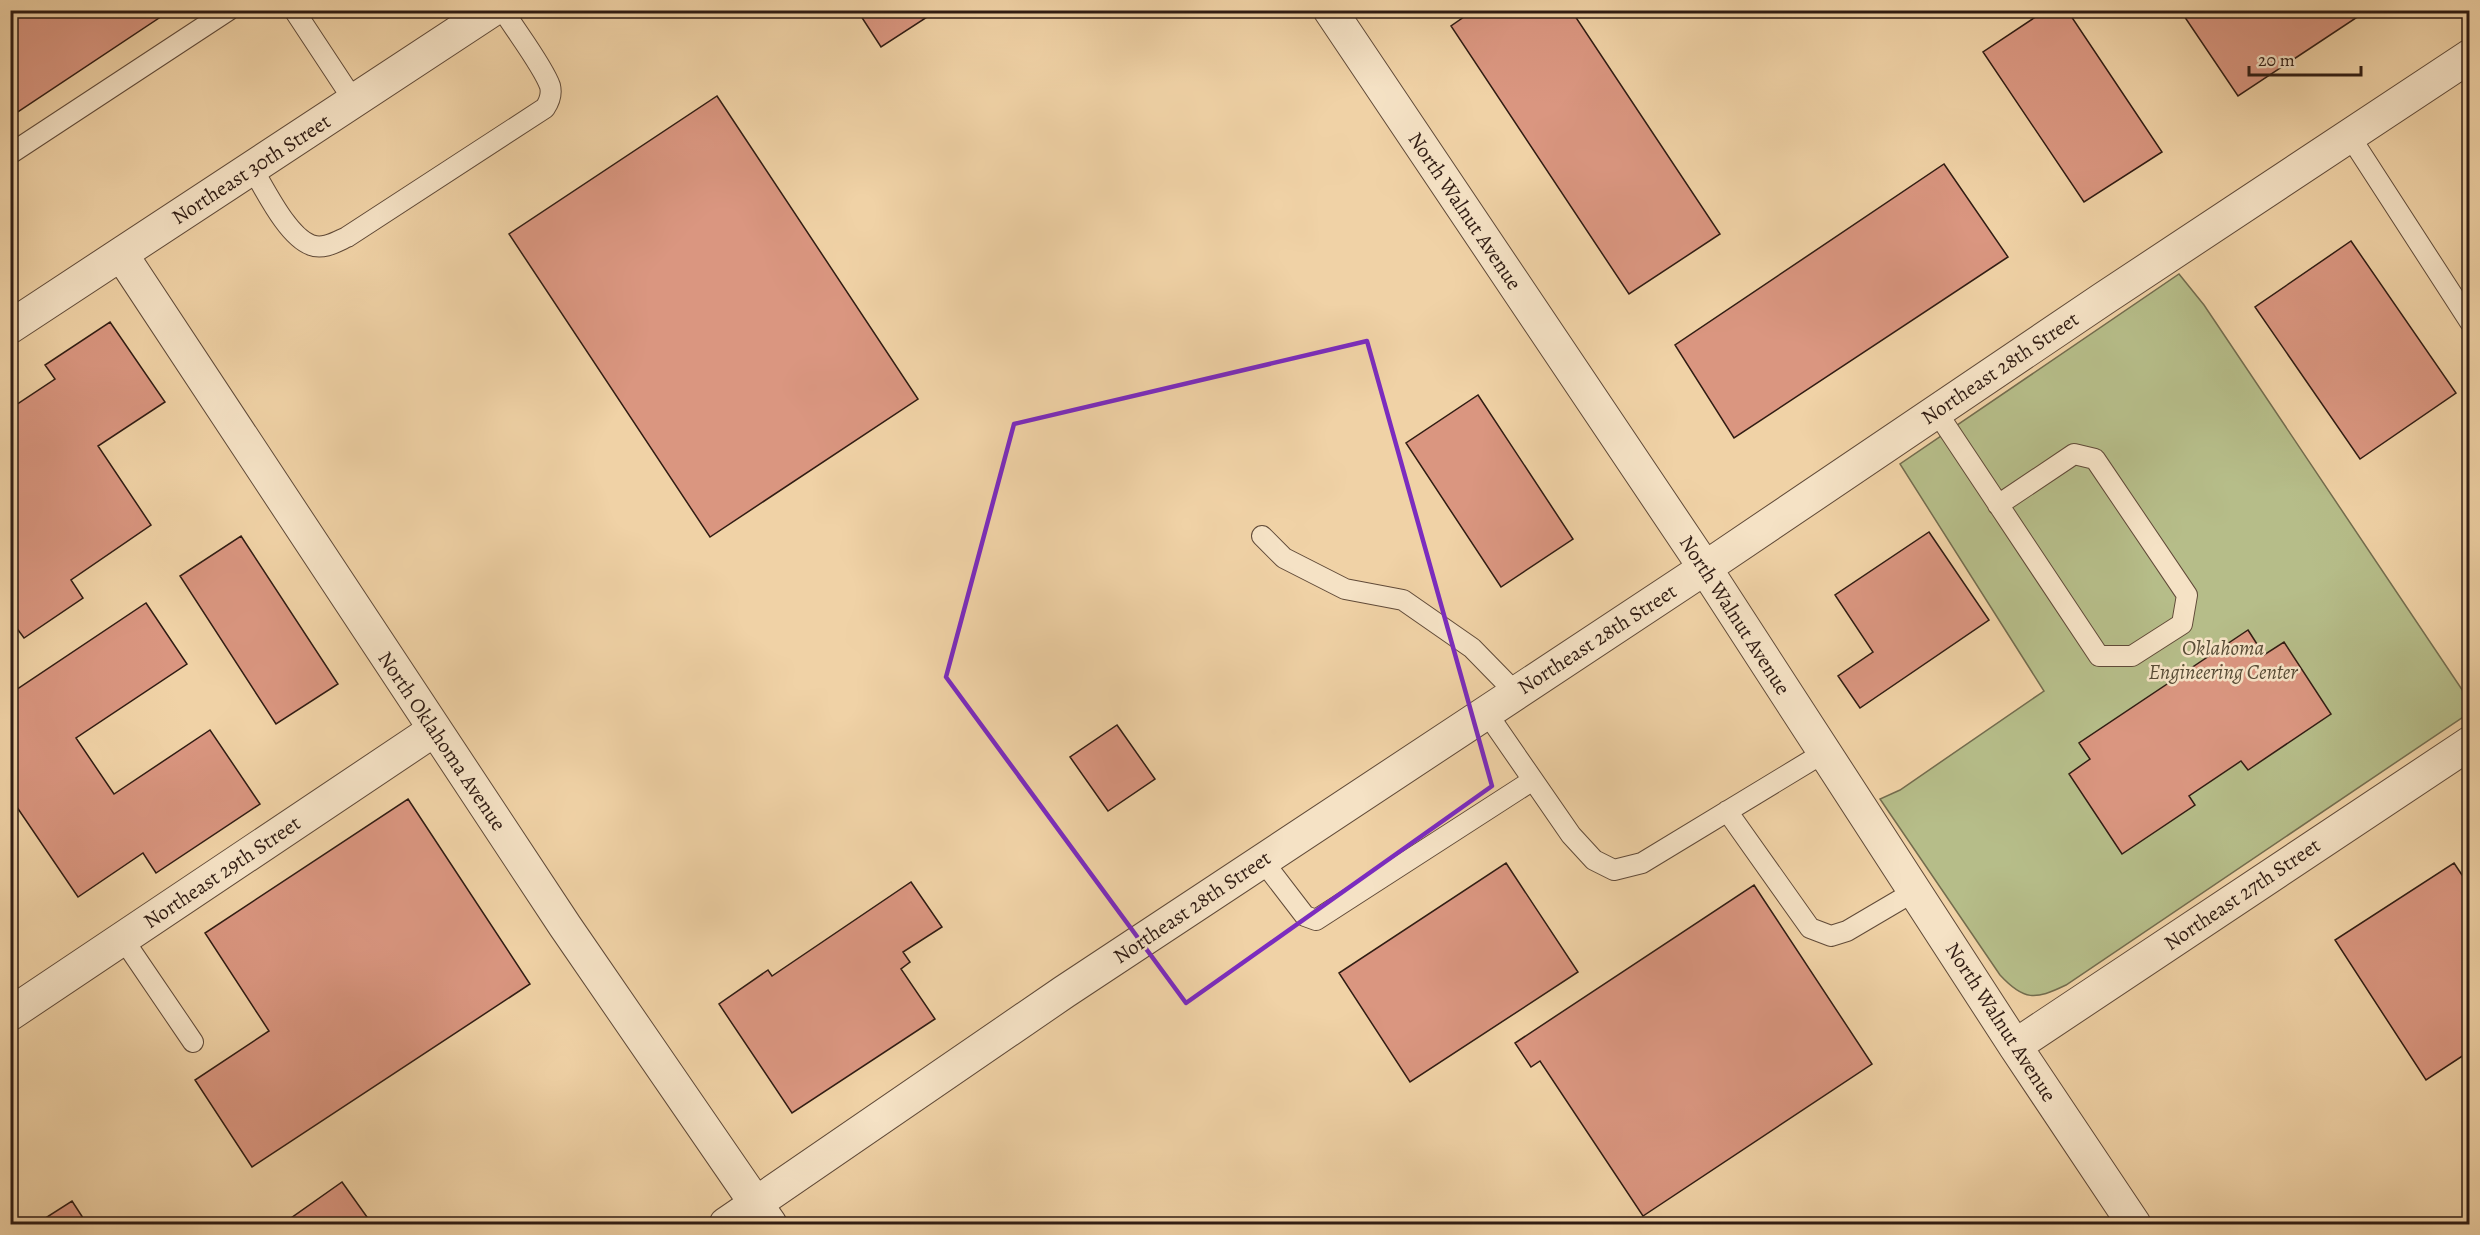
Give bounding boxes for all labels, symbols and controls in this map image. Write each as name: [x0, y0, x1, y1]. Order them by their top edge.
scale bar: [2249, 39, 2362, 77]
text: 20 m: [2258, 48, 2295, 72]
street label: Northeast 30th Street: [166, 107, 336, 231]
street label: North Walnut Avenue: [1402, 127, 1528, 295]
street label: Northeast 28th Street: [1916, 305, 2084, 431]
street label: North Walnut Avenue: [1673, 530, 1797, 700]
street label: Northeast 28th Street: [1512, 577, 1682, 701]
park label: Oklahoma Engineering Center: [2149, 634, 2298, 686]
street label: North Oklahoma Avenue: [371, 646, 513, 836]
street label: Northeast 29th Street: [138, 809, 306, 935]
street label: Northeast 27th Street: [2158, 831, 2326, 957]
street label: Northeast 28th Street: [1108, 844, 1276, 970]
street label: North Walnut Avenue: [1939, 937, 2063, 1107]

